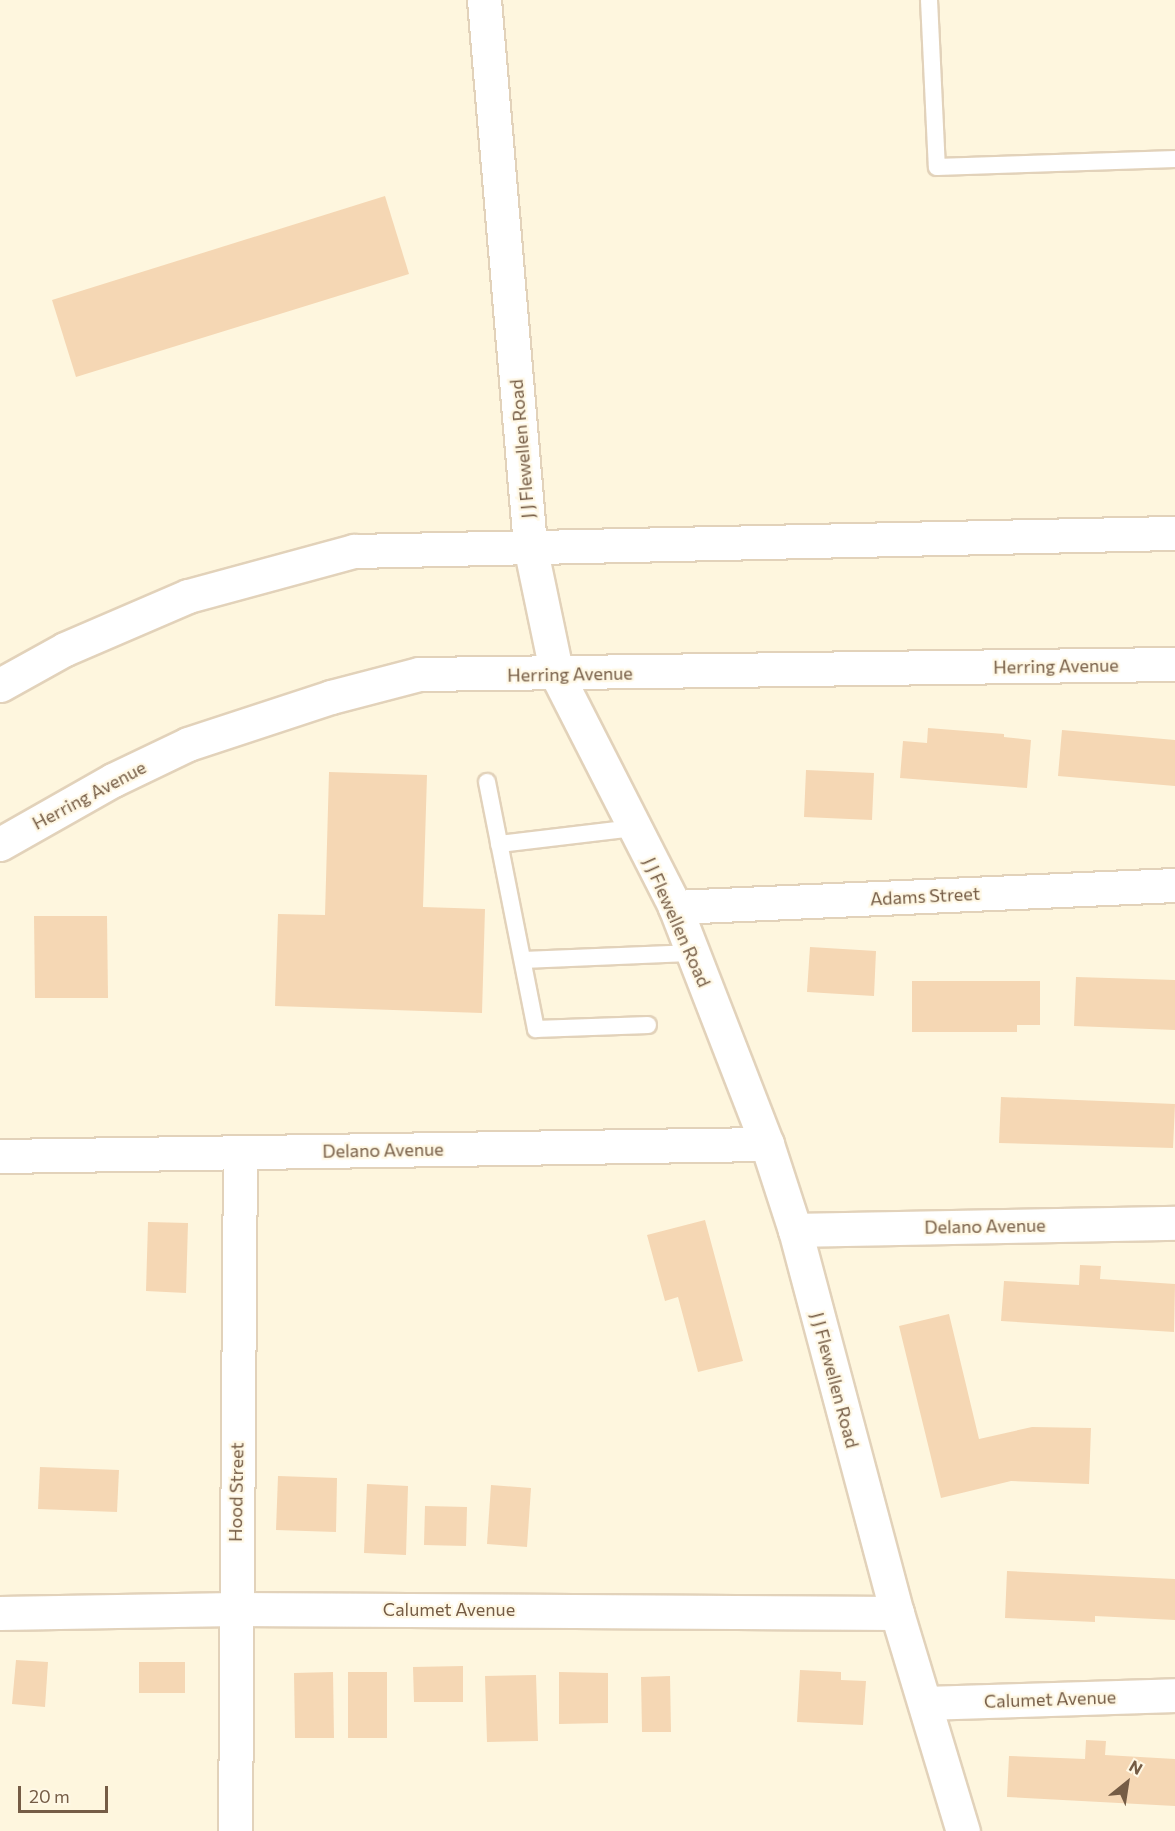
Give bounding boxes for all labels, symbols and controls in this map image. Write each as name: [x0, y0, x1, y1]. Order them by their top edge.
street label: J J Flewellen Road: [505, 379, 539, 519]
street label: Herring Avenue: [993, 654, 1119, 678]
street label: Herring Avenue: [507, 662, 633, 686]
street label: Herring Avenue: [29, 756, 149, 834]
street label: J J Flewellen Road: [639, 854, 715, 990]
street label: Adams Street: [869, 882, 981, 910]
street label: Delano Avenue: [322, 1138, 444, 1162]
street label: Delano Avenue: [924, 1214, 1046, 1238]
street label: J J Flewellen Road: [807, 1310, 863, 1450]
street label: Hood Street: [224, 1442, 248, 1542]
street label: Calumet Avenue: [383, 1598, 515, 1620]
street label: Calumet Avenue: [984, 1686, 1116, 1712]
north arrow: [1097, 1753, 1157, 1813]
text: N: [1126, 1756, 1146, 1778]
scale bar: [21, 1774, 111, 1812]
text: 20 m: [29, 1785, 70, 1807]

